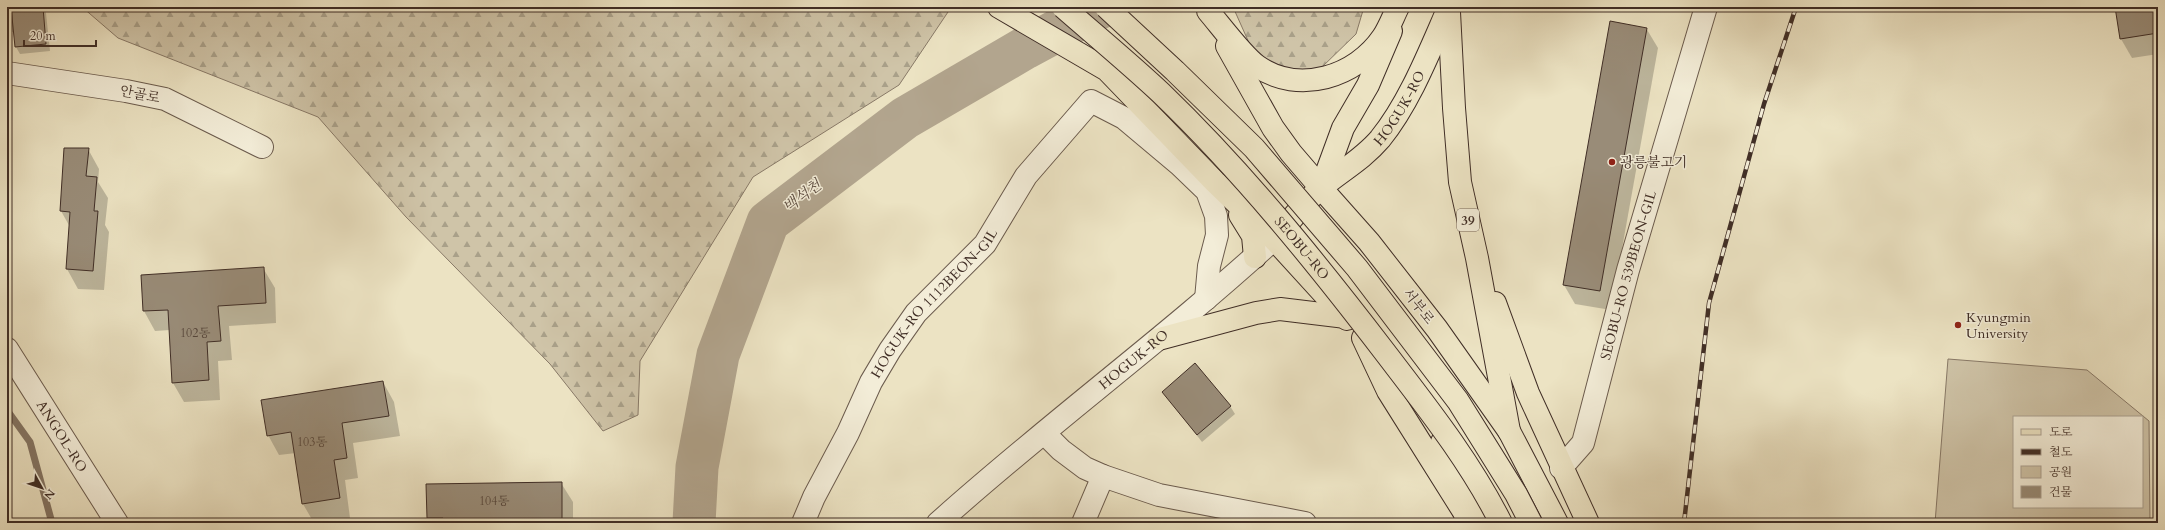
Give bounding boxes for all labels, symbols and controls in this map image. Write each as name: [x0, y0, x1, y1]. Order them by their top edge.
scale bar: [24, 22, 96, 48]
text: 20 m: [30, 28, 57, 44]
street label: HOGUK-RO: [1369, 68, 1429, 150]
street label: 안골로: [118, 81, 162, 108]
place label: 광릉불고기: [1620, 153, 1688, 172]
marker: 광릉불고기: [1607, 157, 1617, 167]
water label: 백석천: [779, 174, 827, 217]
street label: SEOBU-RO 539BEON-GIL: [1596, 188, 1661, 362]
road number: 39: [1457, 209, 1479, 231]
street label: SEOBU-RO: [1270, 212, 1334, 284]
street label: HOGUK-RO 1112BEON-GIL: [866, 225, 1002, 382]
street label: 서부로: [1399, 284, 1439, 329]
place label: Kyungmin University: [1966, 308, 2031, 343]
marker: Kyungmin University: [1953, 320, 1963, 330]
house number: 102동: [180, 325, 210, 341]
street label: HOGUK-RO: [1095, 325, 1173, 394]
street label: ANGOL-RO: [32, 397, 91, 476]
legend: [2013, 416, 2143, 508]
text: 도로: [2049, 424, 2073, 440]
house number: 103동: [297, 434, 327, 450]
text: 철도: [2049, 444, 2073, 460]
text: 공원: [2049, 464, 2072, 480]
north arrow: [22, 468, 62, 508]
text: 건물: [2049, 484, 2073, 500]
text: N: [40, 486, 58, 503]
house number: 104동: [479, 493, 509, 509]

